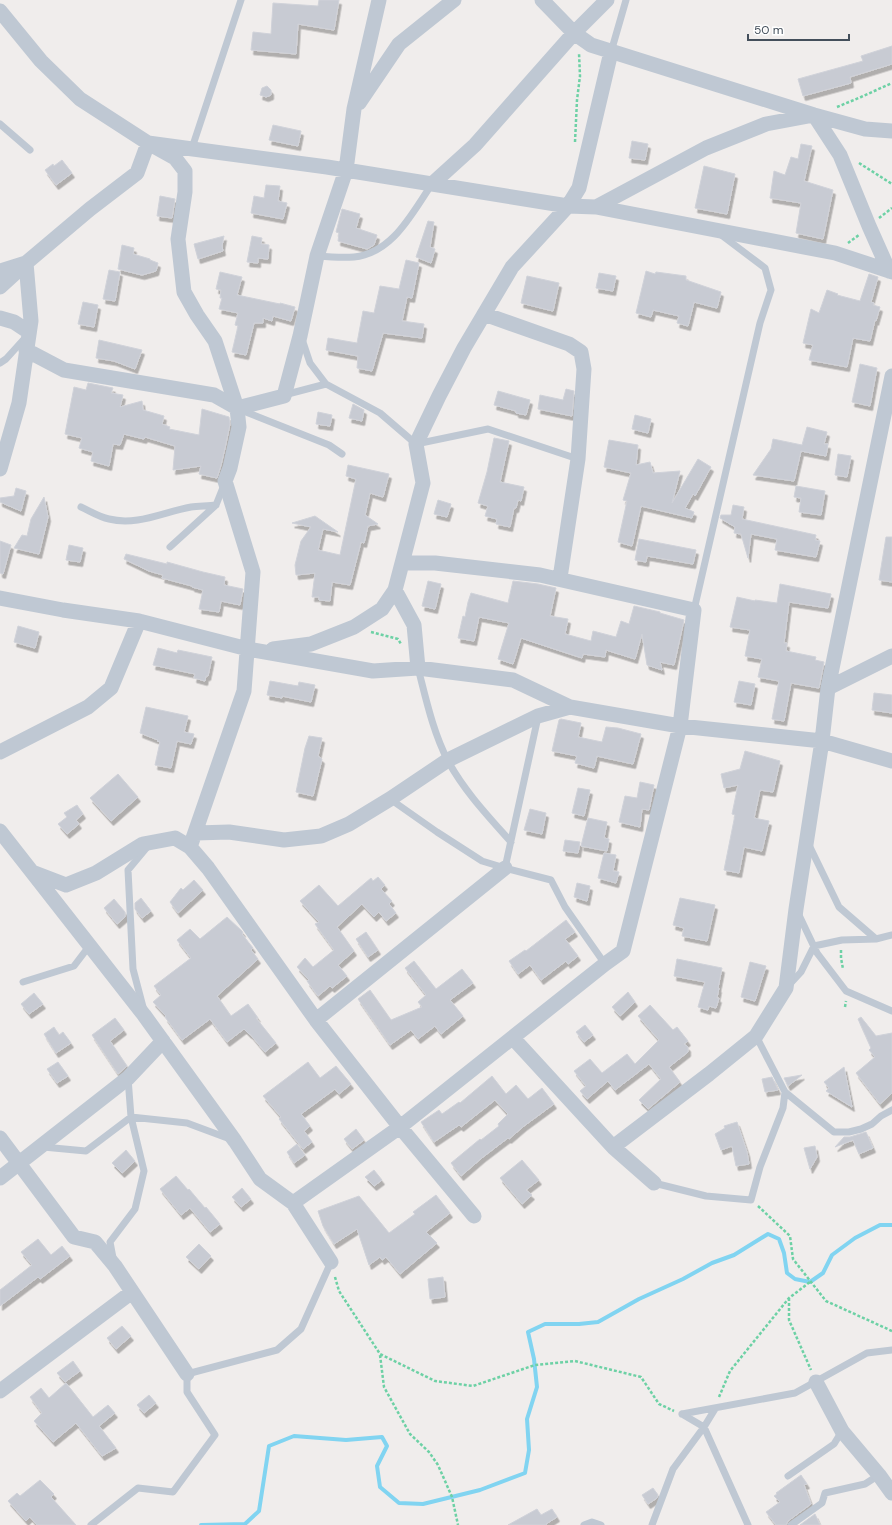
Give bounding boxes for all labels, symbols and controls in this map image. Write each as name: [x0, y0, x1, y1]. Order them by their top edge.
scale bar: [748, 16, 849, 42]
text: 50 m: [754, 22, 783, 38]

